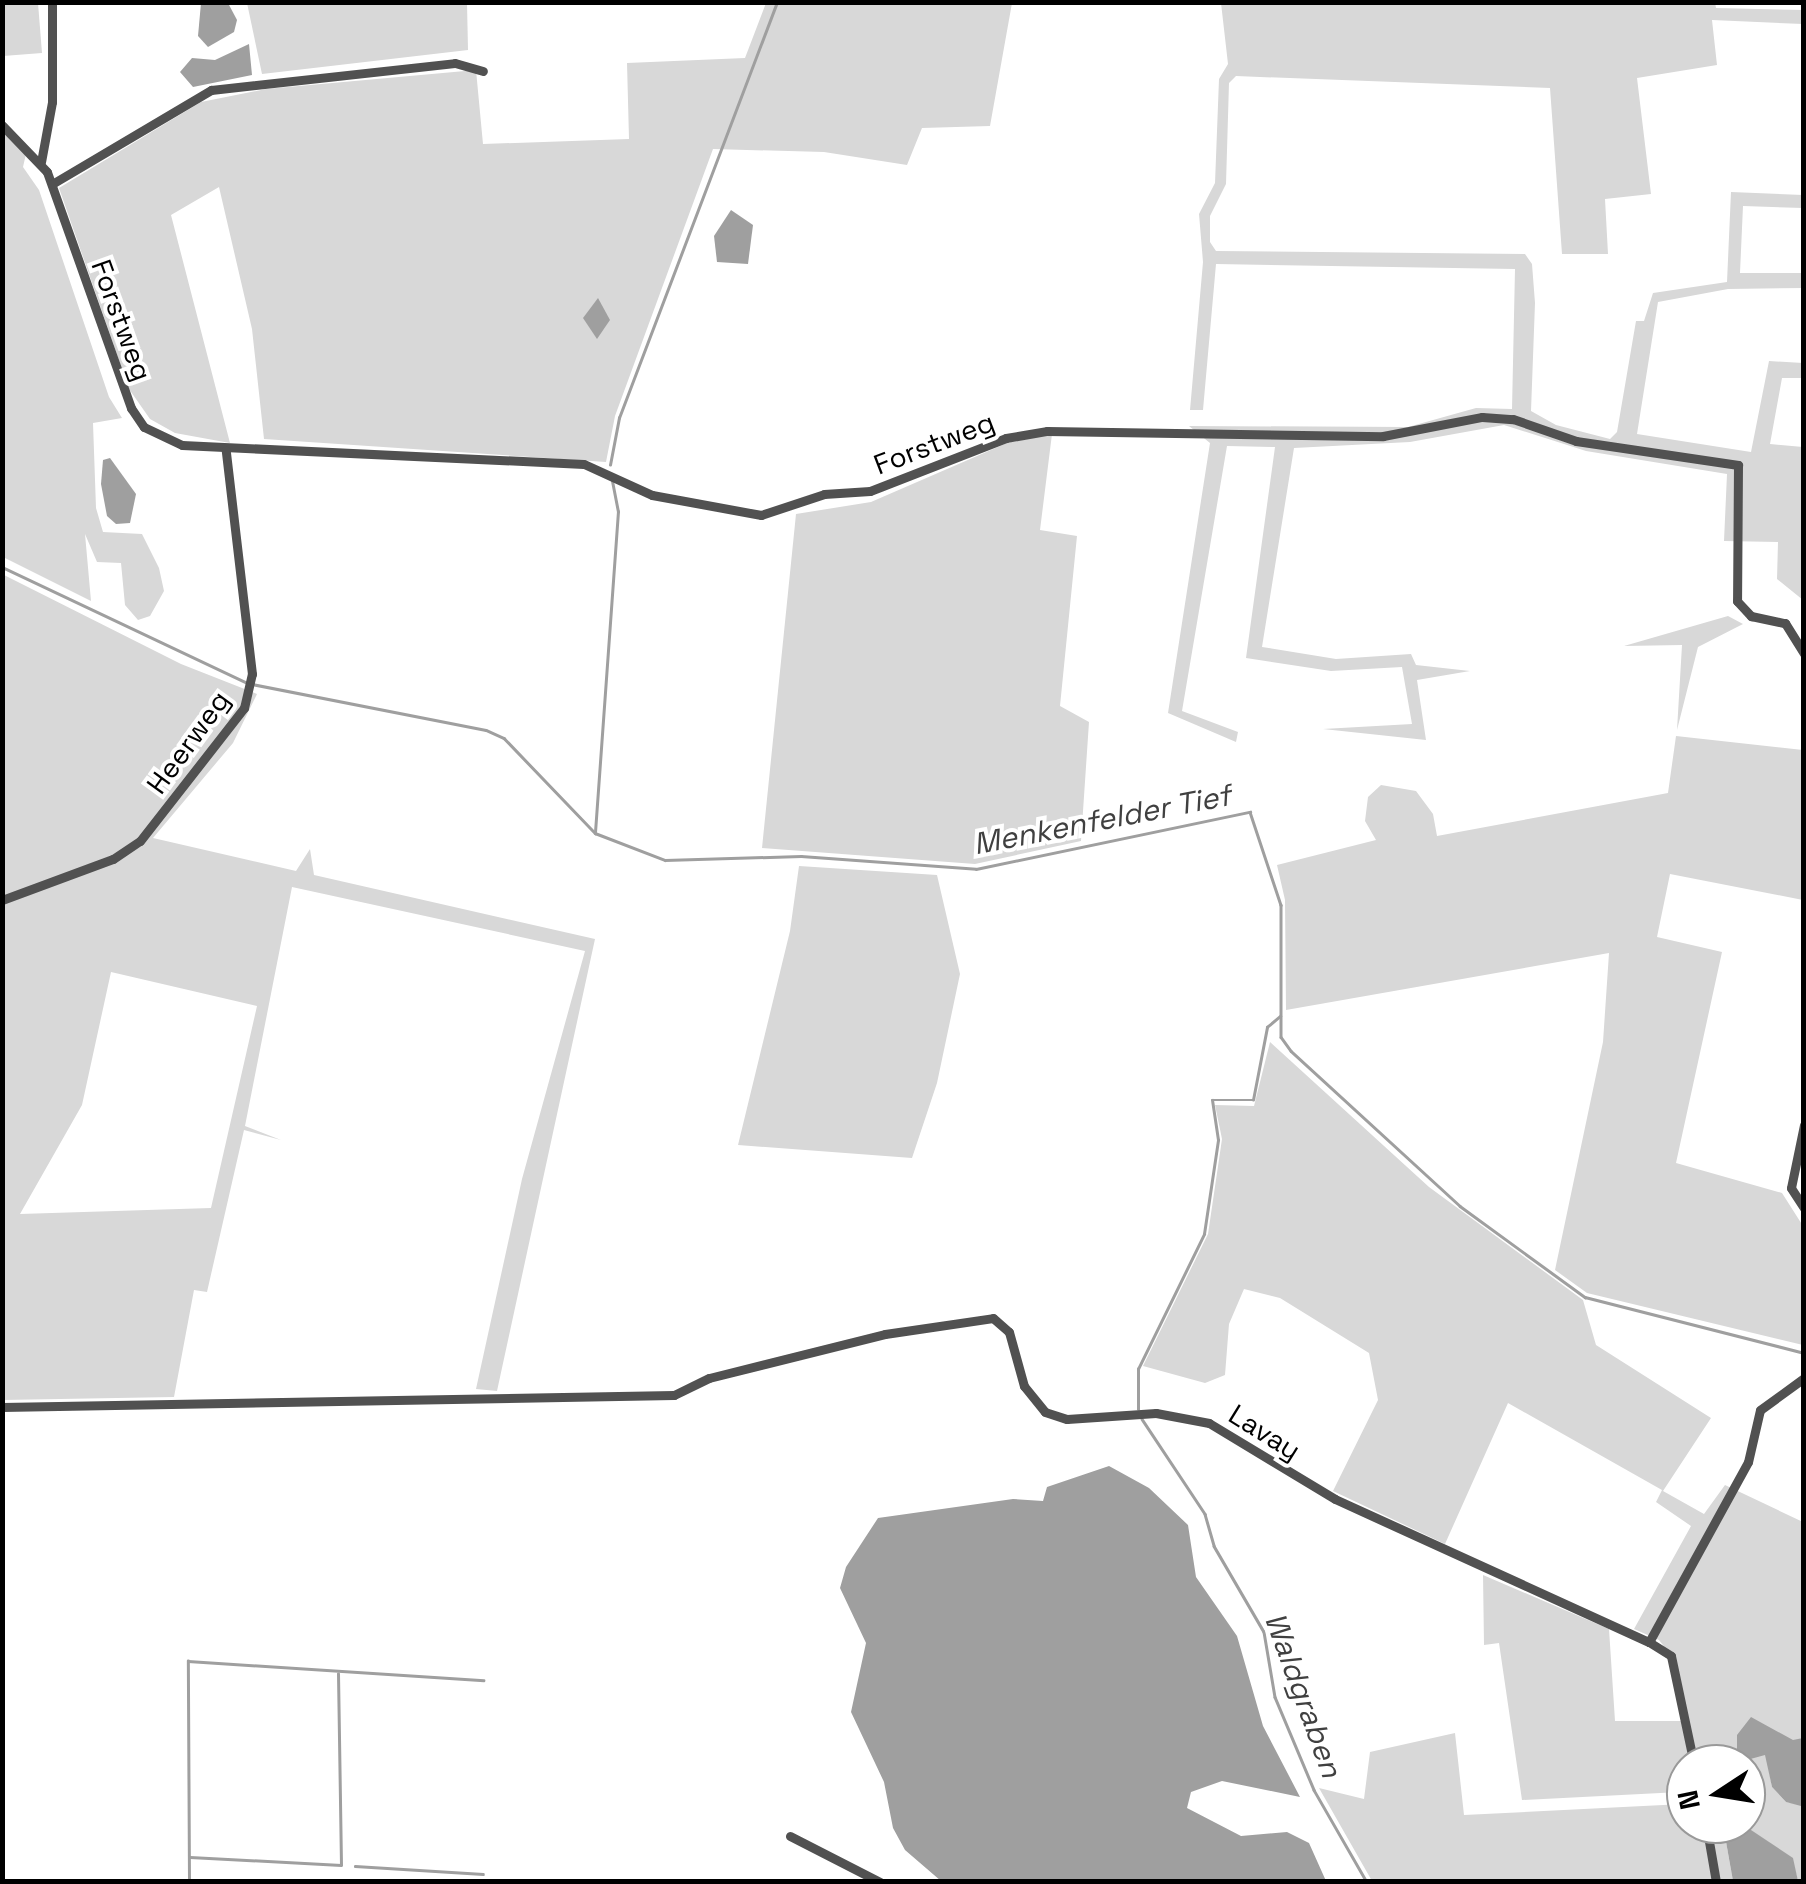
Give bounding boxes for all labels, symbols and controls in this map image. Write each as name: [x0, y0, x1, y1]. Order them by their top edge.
street label: Forstweg: [85, 255, 159, 385]
street label: Forstweg: [869, 405, 999, 481]
street label: Heerweg: [139, 684, 237, 800]
water label: Menkenfelder Tief: [970, 777, 1234, 863]
street label: Lavay: [1223, 1397, 1307, 1467]
water label: Waldgraben: [1257, 1608, 1349, 1782]
north arrow: [1666, 1744, 1766, 1844]
text: N: [1669, 1787, 1708, 1813]

